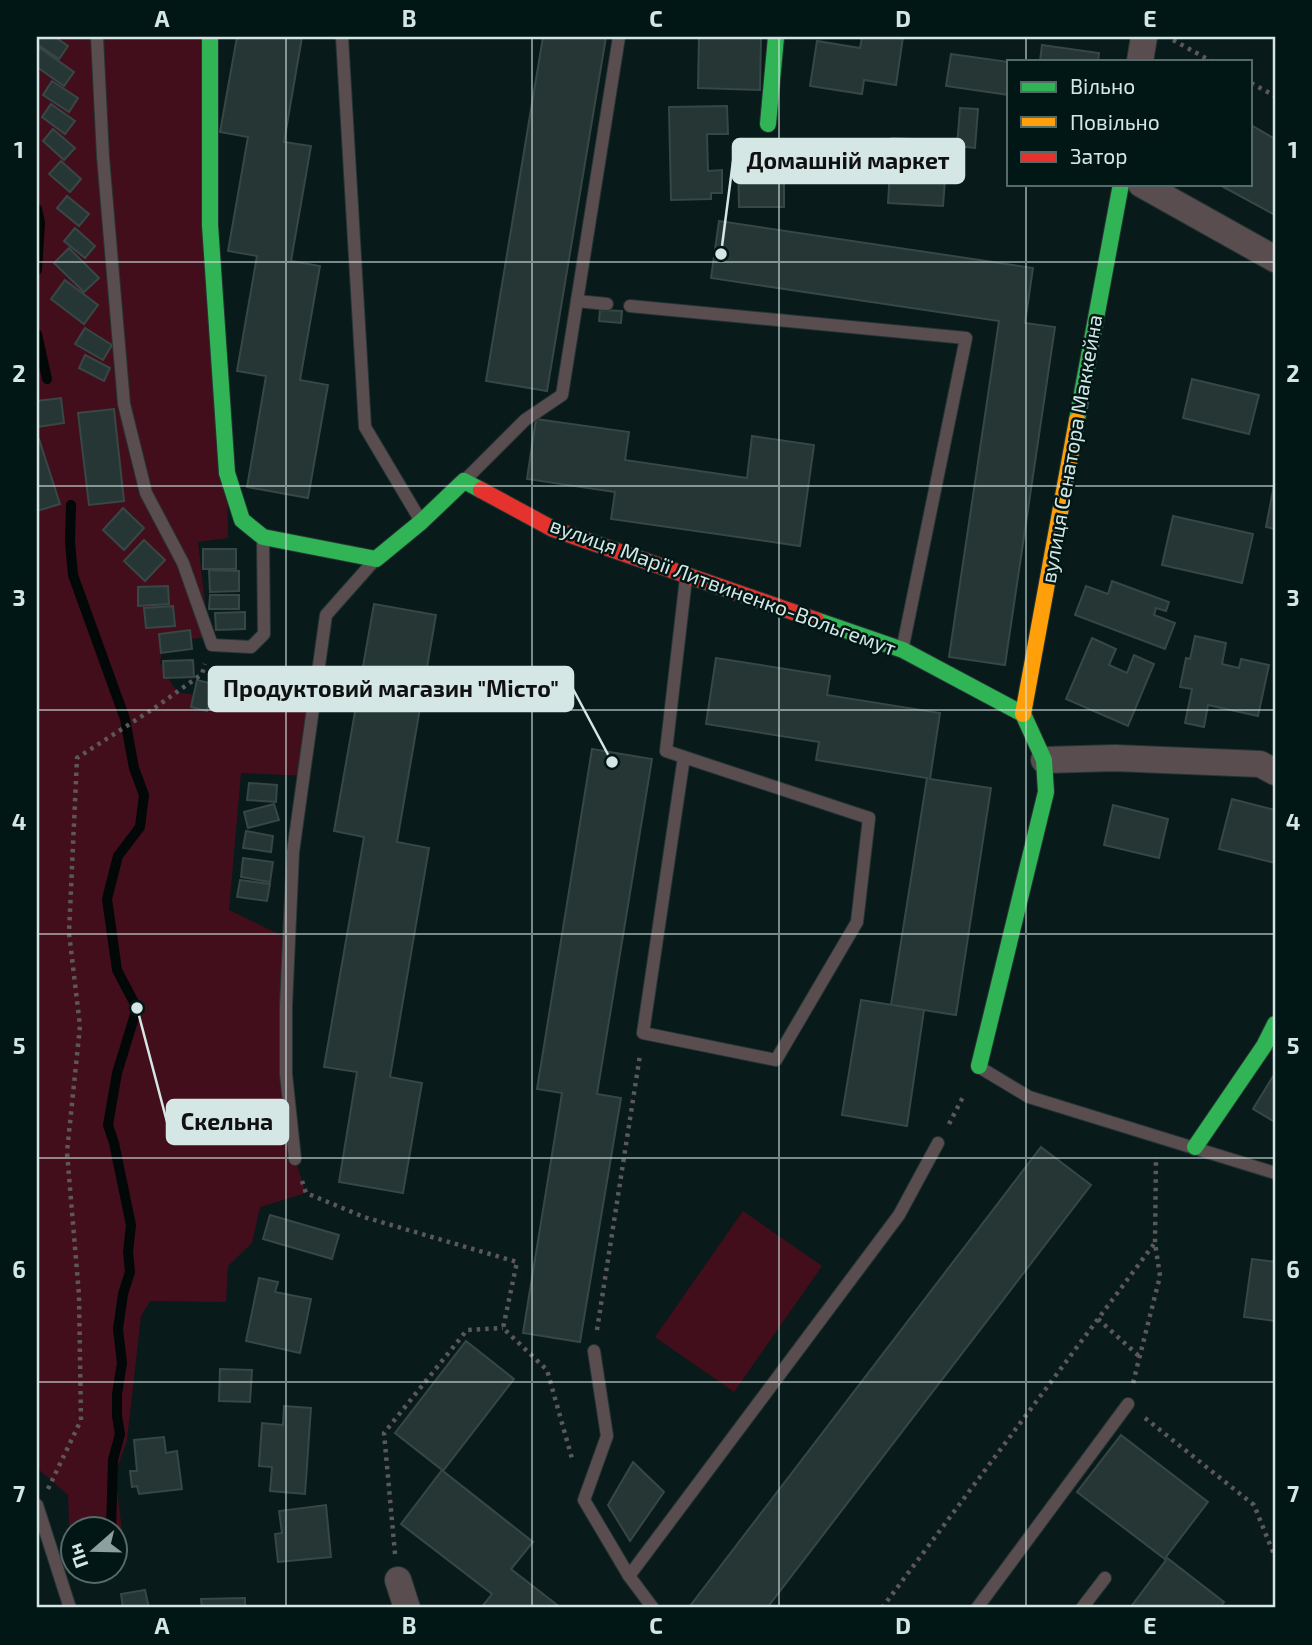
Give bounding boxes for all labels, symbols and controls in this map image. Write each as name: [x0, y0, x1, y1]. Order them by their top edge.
text: A: [154, 4, 170, 32]
text: B: [402, 4, 416, 32]
text: C: [649, 4, 663, 32]
text: D: [895, 4, 911, 32]
text: E: [1143, 4, 1157, 32]
legend: [1007, 60, 1252, 186]
text: Вільно: [1070, 73, 1135, 98]
text: Повільно: [1070, 109, 1160, 134]
text: 1: [14, 135, 24, 163]
text: 1: [1288, 135, 1298, 163]
callout: Домашній маркет: [733, 139, 964, 183]
text: Затор: [1070, 143, 1128, 168]
text: Домашній маркет: [747, 146, 950, 174]
street label: вулиця Сенатора Маккейна: [1035, 313, 1107, 585]
text: 2: [12, 359, 26, 387]
text: 2: [1286, 359, 1300, 387]
street label: вулиця Марії Литвиненко-Вольгемут: [547, 511, 900, 661]
text: 3: [12, 583, 26, 611]
text: 3: [1286, 583, 1300, 611]
callout: Продуктовий магазин "Місто": [209, 667, 573, 711]
text: Продуктовий магазин "Місто": [223, 674, 559, 702]
text: 4: [12, 807, 26, 835]
text: 4: [1286, 807, 1300, 835]
text: 5: [13, 1031, 25, 1059]
text: 5: [1287, 1031, 1299, 1059]
callout: Скельна: [167, 1100, 288, 1144]
text: Скельна: [181, 1107, 273, 1135]
text: 6: [12, 1255, 26, 1283]
text: 6: [1286, 1255, 1300, 1283]
text: 7: [13, 1479, 25, 1507]
text: 7: [1287, 1479, 1299, 1507]
north arrow: [60, 1516, 130, 1586]
text: Пн: [63, 1540, 93, 1572]
text: A: [154, 1611, 170, 1639]
text: B: [402, 1611, 416, 1639]
text: C: [649, 1611, 663, 1639]
text: D: [895, 1611, 911, 1639]
text: E: [1143, 1611, 1157, 1639]

